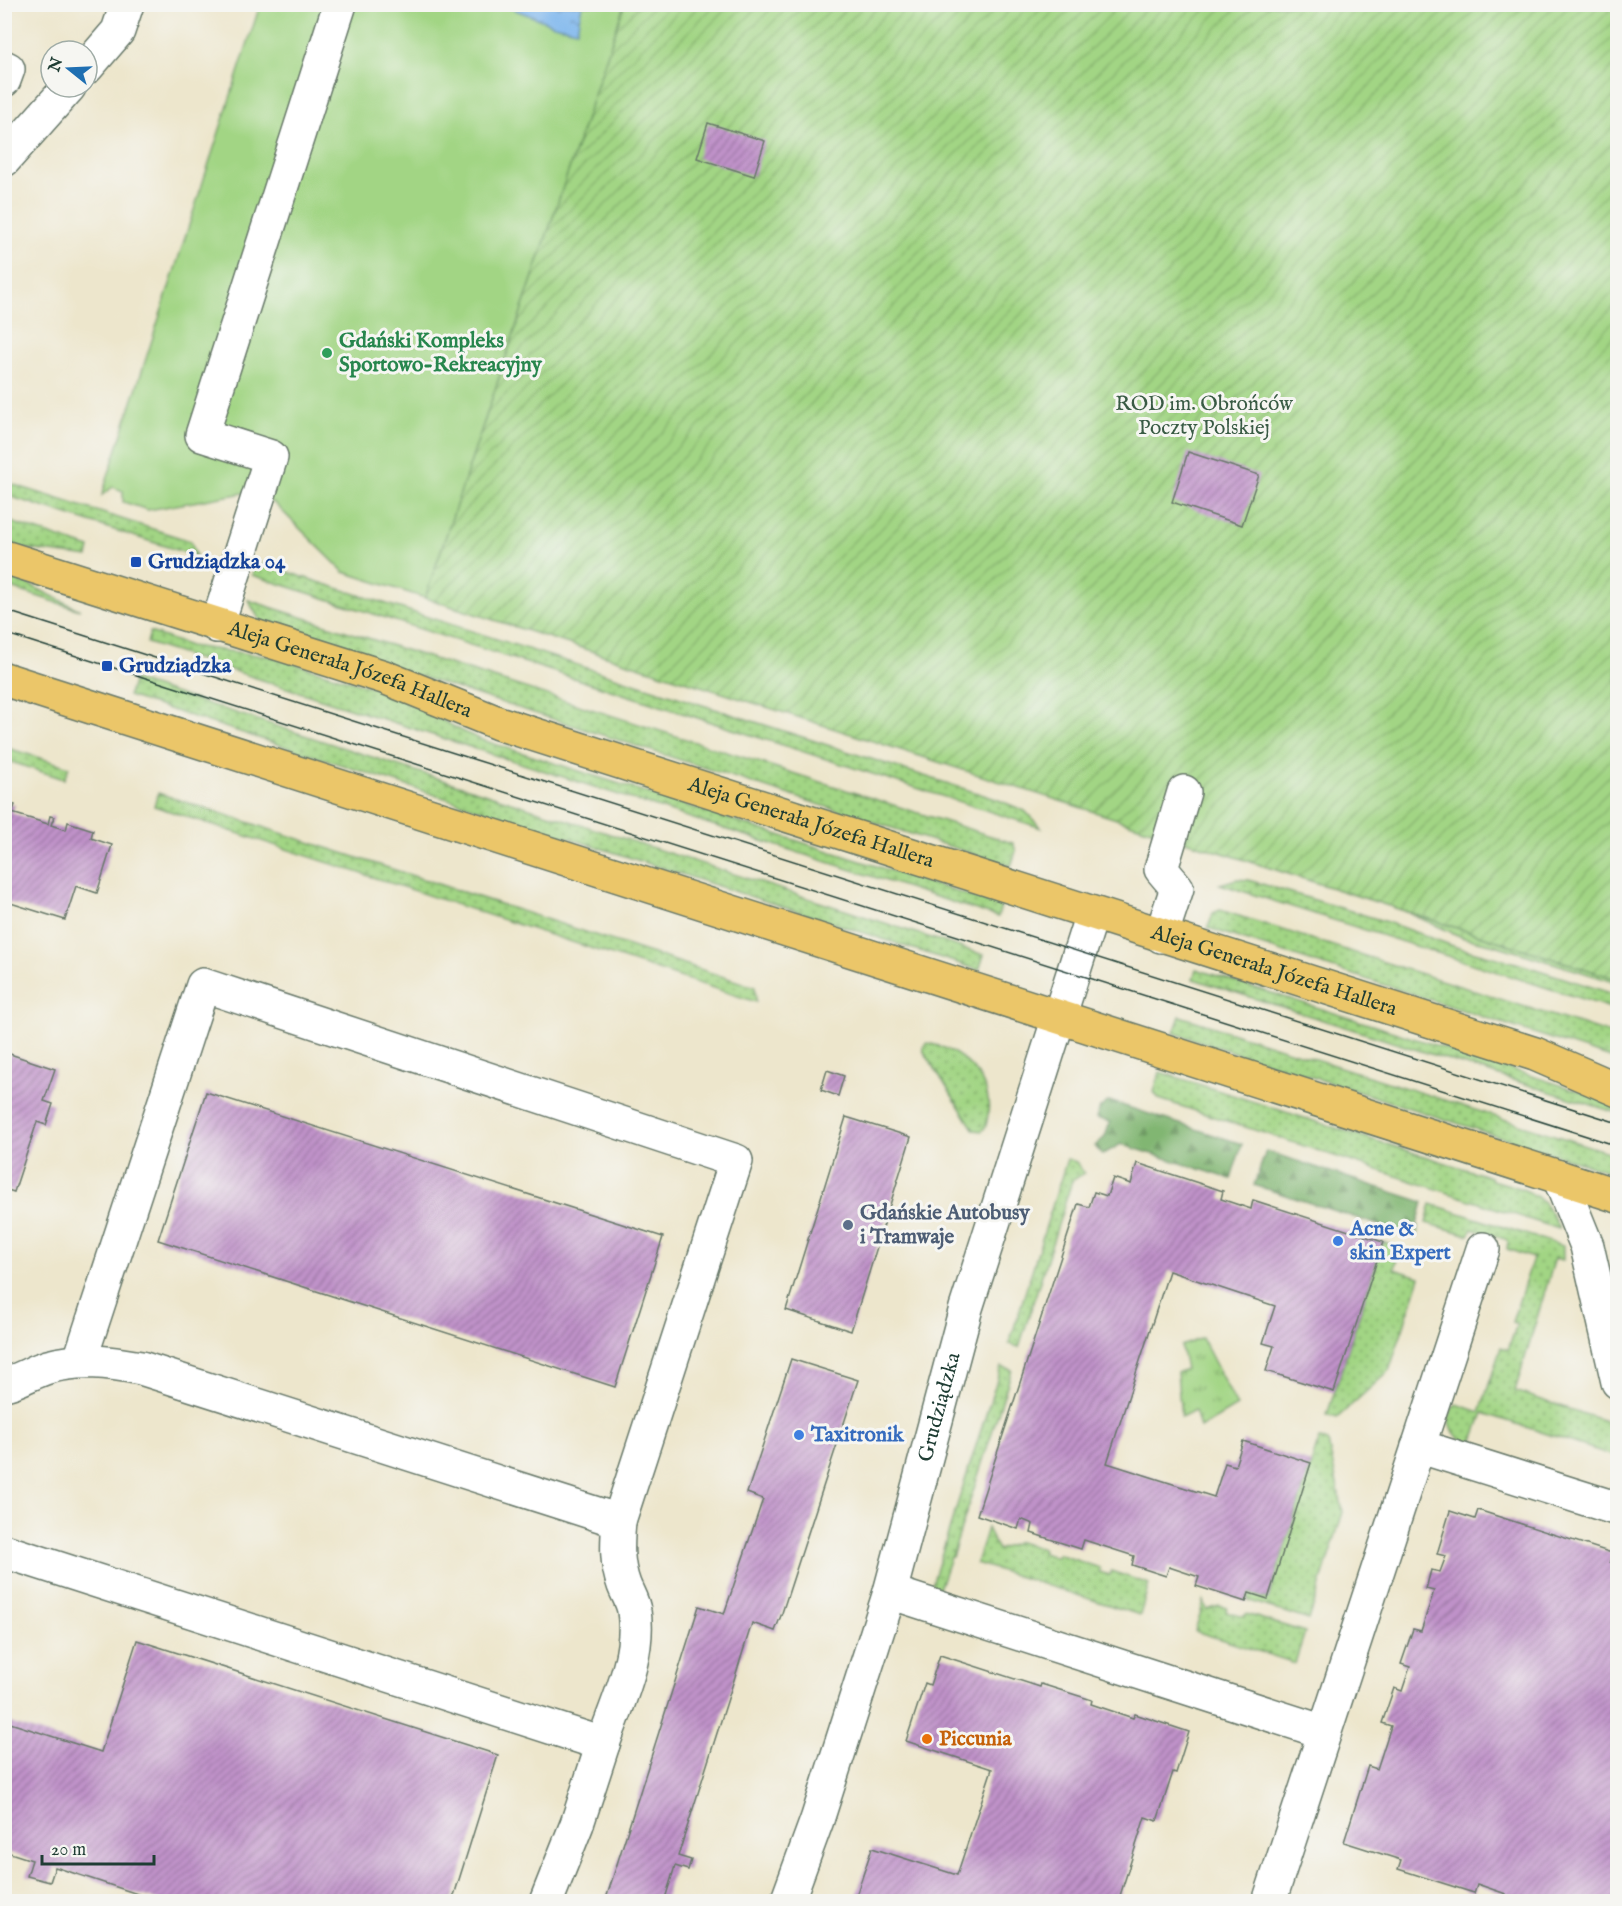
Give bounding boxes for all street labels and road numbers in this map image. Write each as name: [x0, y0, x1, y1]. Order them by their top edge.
street label: Aleja Generała Józefa Hallera: [224, 615, 477, 725]
street label: Aleja Generała Józefa Hallera: [684, 771, 938, 875]
street label: Aleja Generała Józefa Hallera: [1147, 919, 1401, 1023]
street label: Grudziądzka: [912, 1349, 967, 1465]

